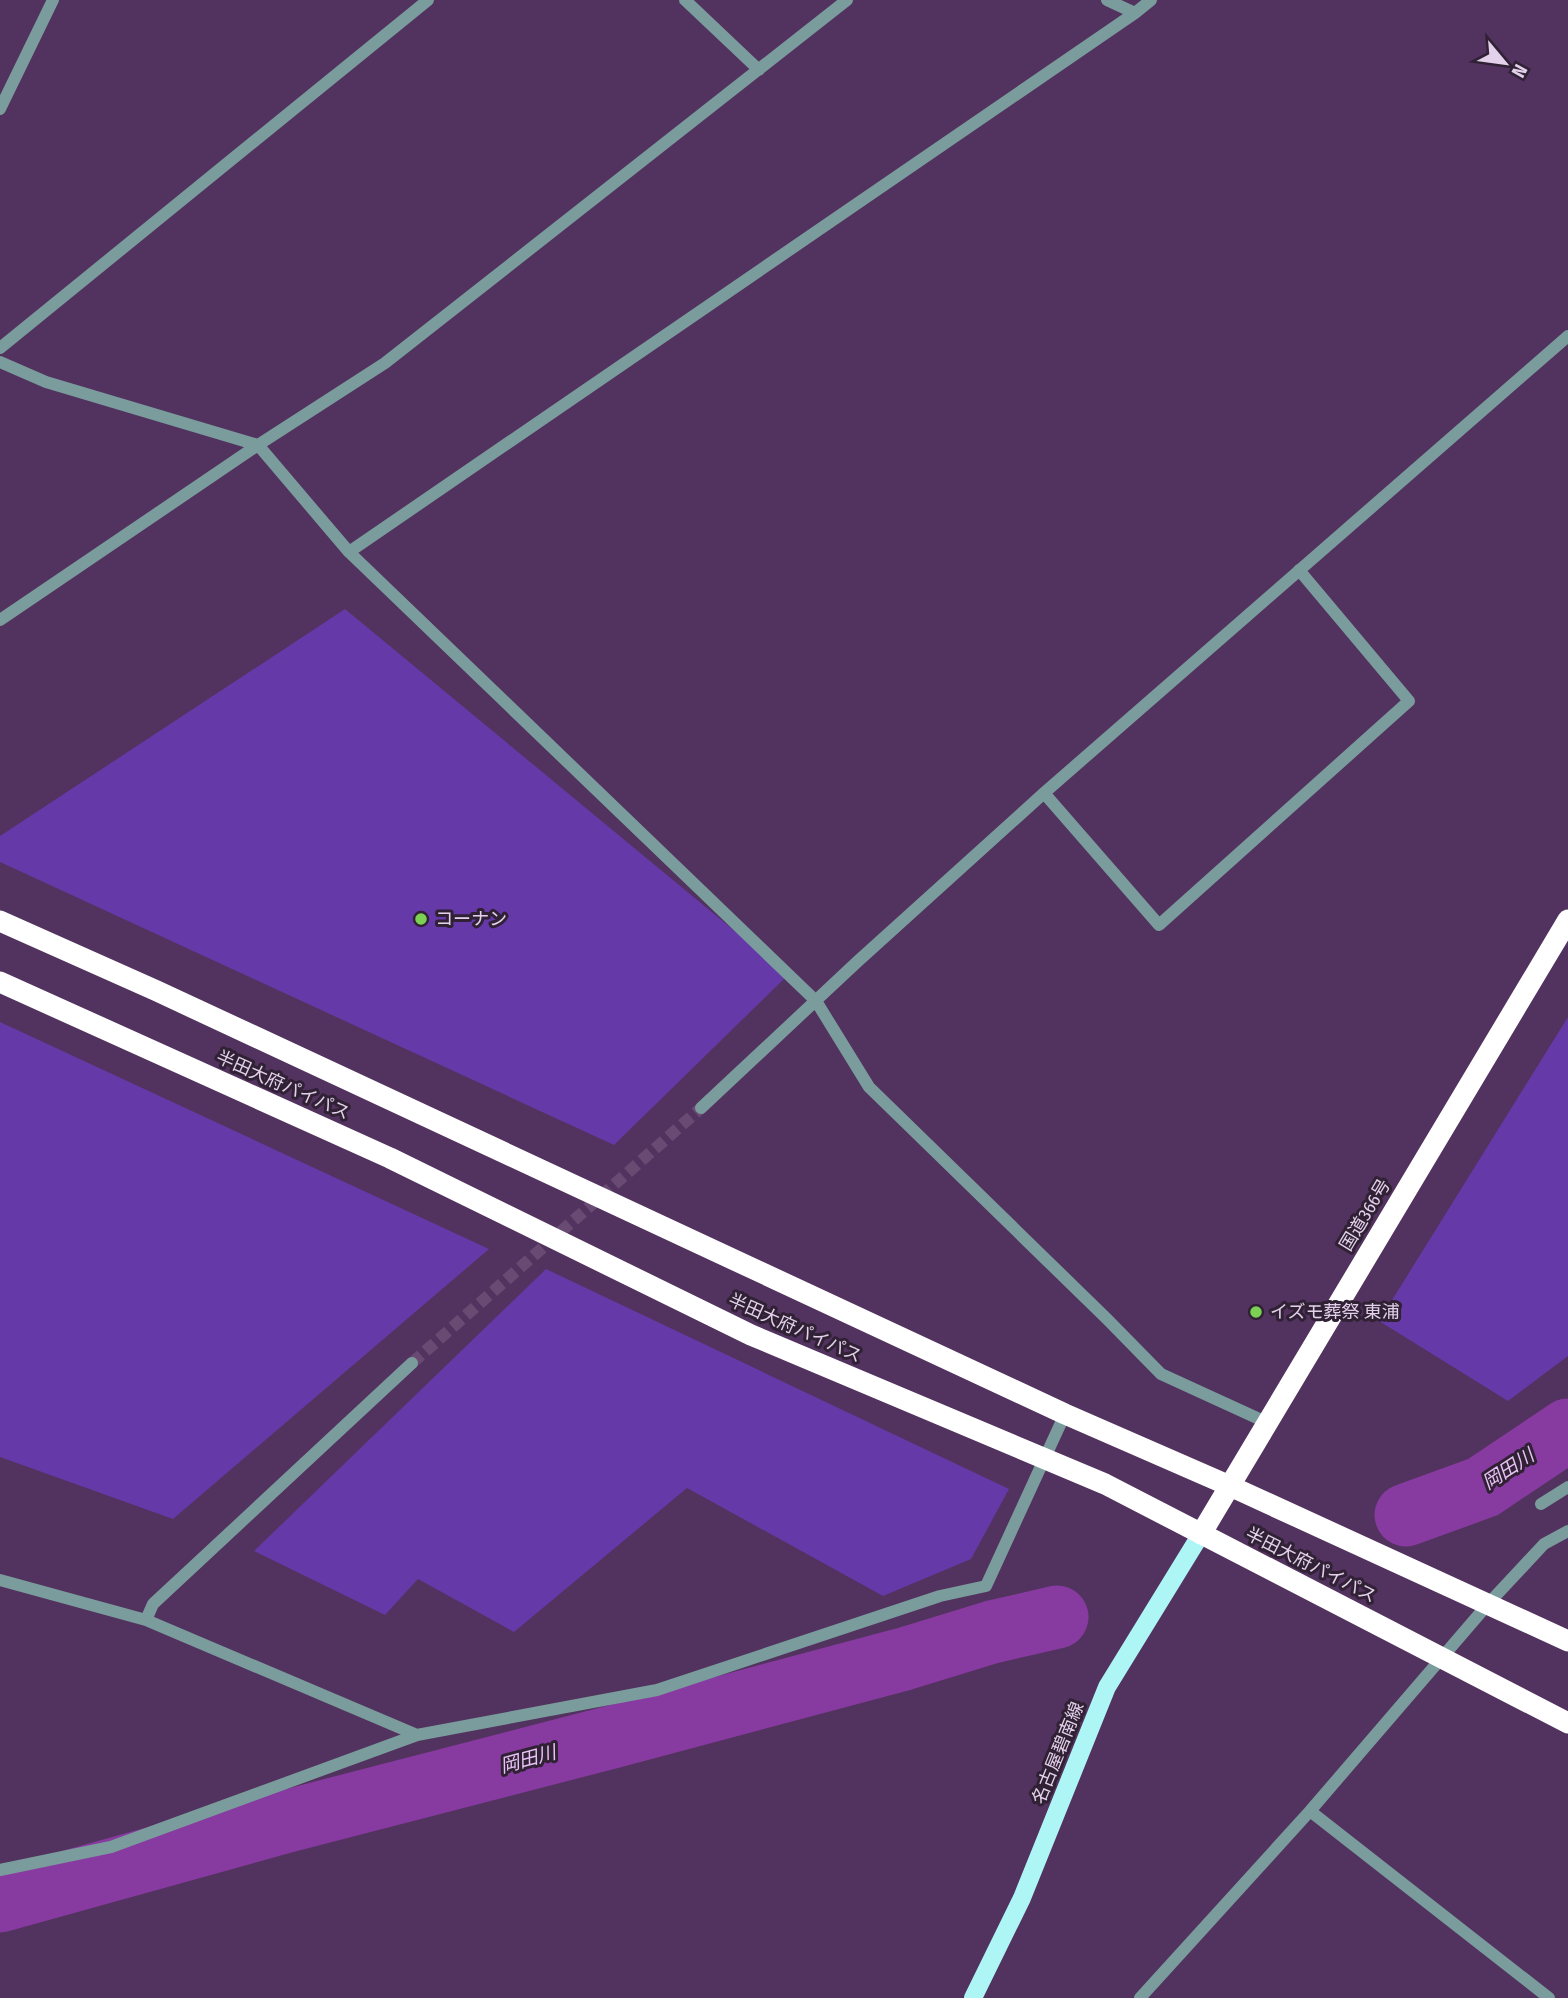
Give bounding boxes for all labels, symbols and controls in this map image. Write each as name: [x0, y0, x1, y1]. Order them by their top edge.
north arrow: [1470, 28, 1540, 98]
text: N: [1507, 60, 1532, 82]
place label: コーナン: [435, 908, 507, 930]
marker: コーナン: [413, 911, 429, 927]
street label: 半田大府パイパス: [213, 1046, 353, 1124]
street label: 国道366号: [1335, 1175, 1395, 1255]
street label: 半田大府パイパス: [725, 1289, 865, 1367]
place label: イズモ葬祭 東浦: [1270, 1301, 1400, 1323]
marker: イズモ葬祭 東浦: [1248, 1304, 1264, 1320]
water label: 岡田川: [1478, 1443, 1540, 1494]
street label: 半田大府パイパス: [1242, 1523, 1380, 1607]
street label: 名古屋碧南線: [1028, 1699, 1088, 1807]
water label: 岡田川: [497, 1740, 560, 1777]

